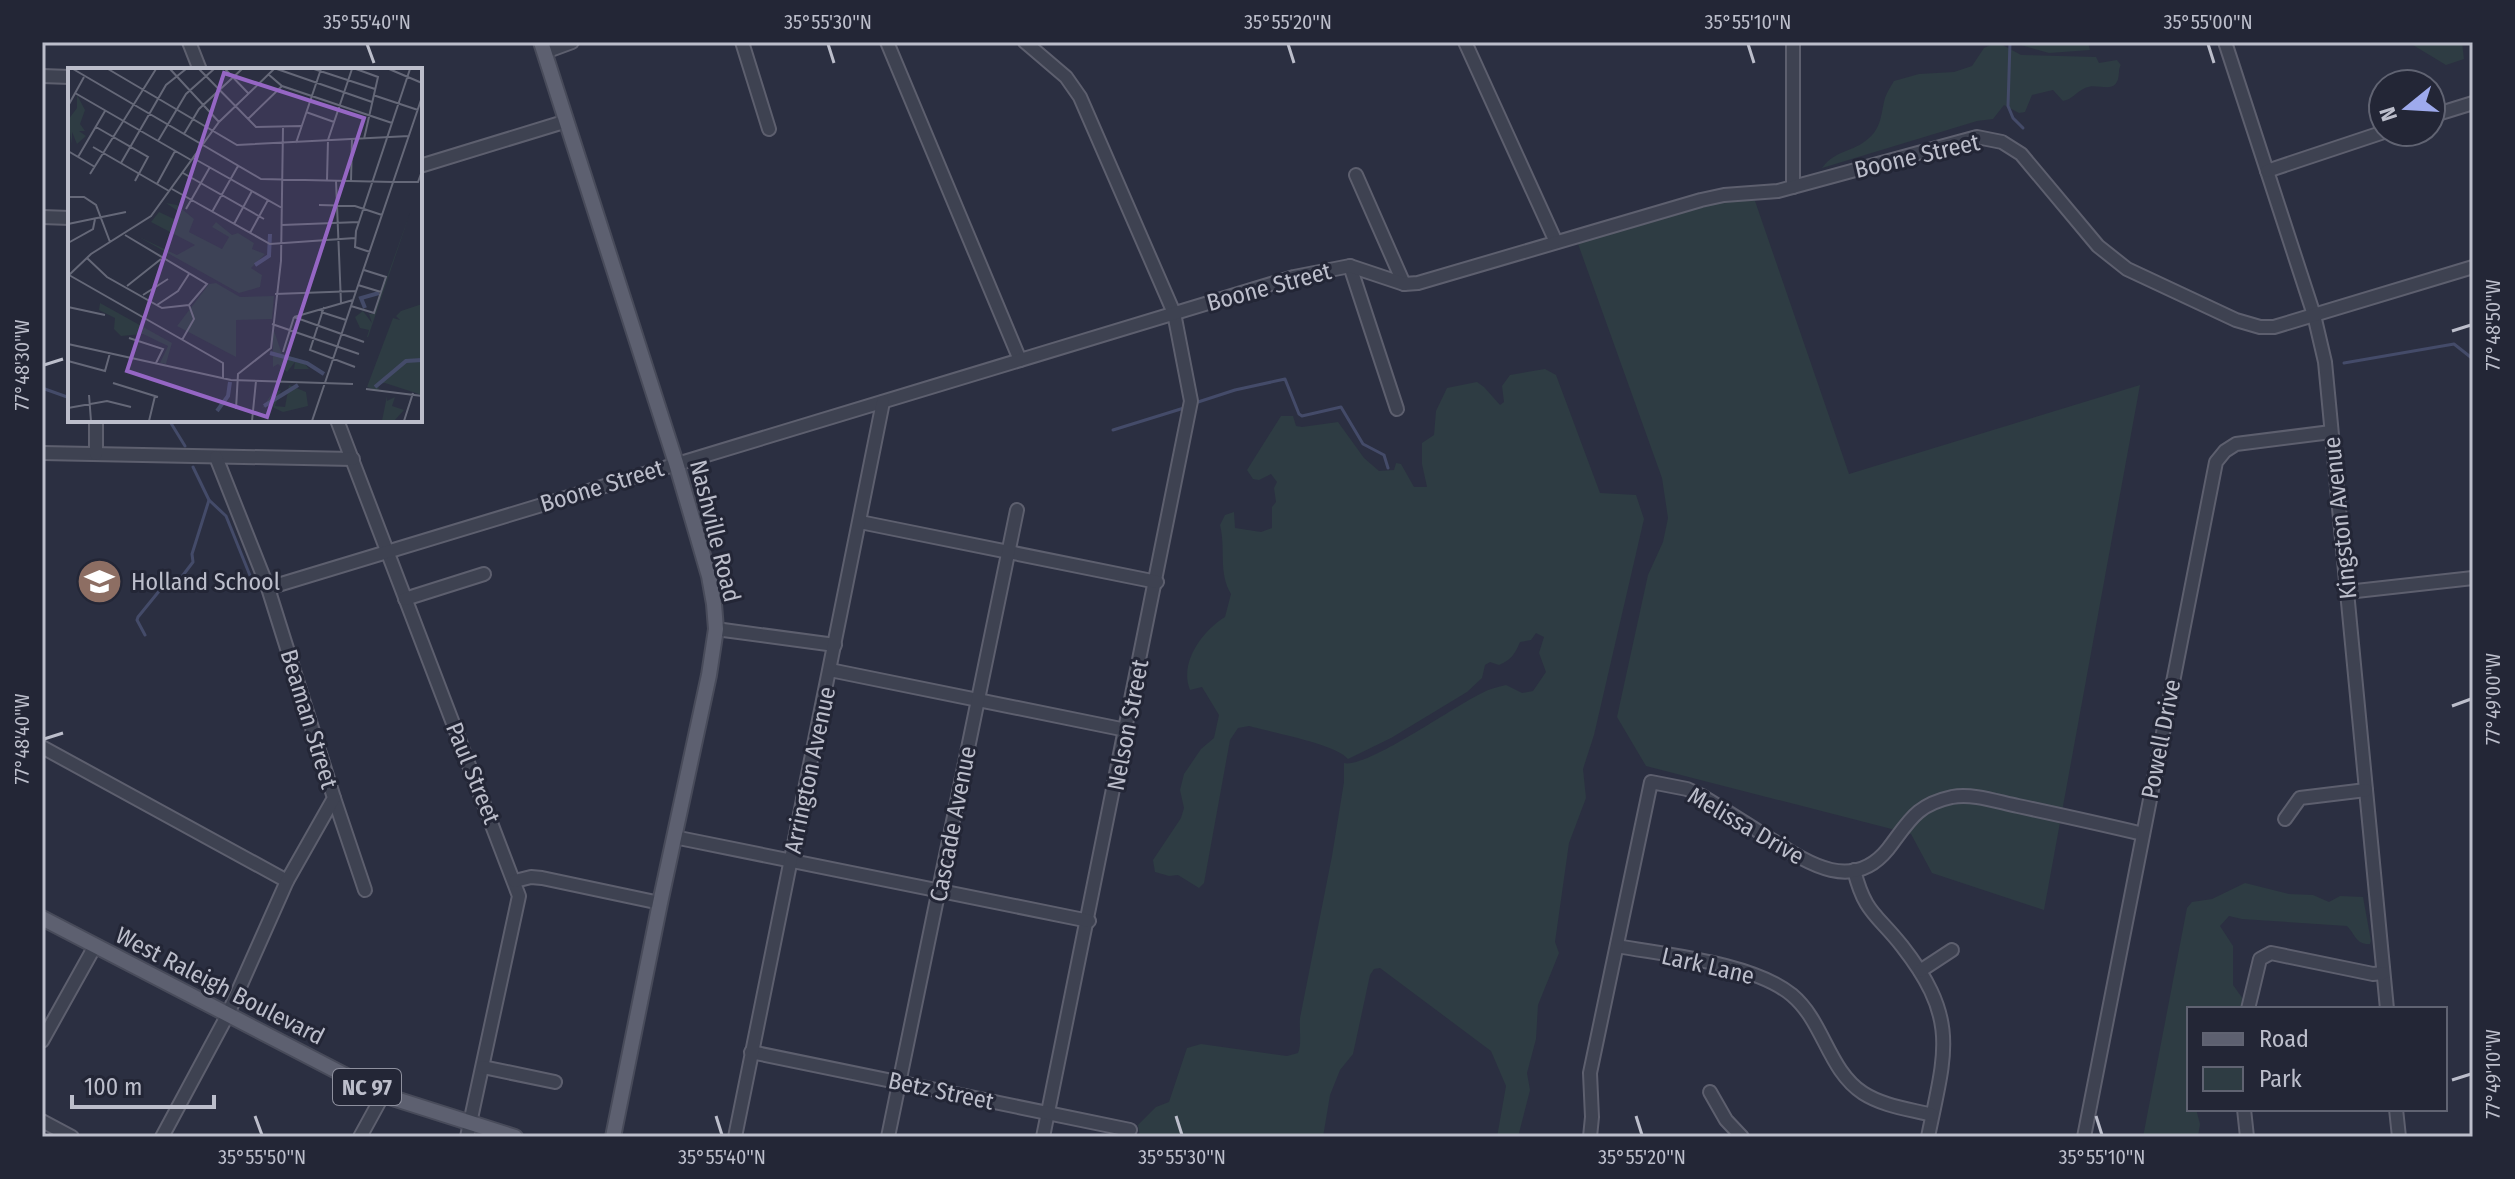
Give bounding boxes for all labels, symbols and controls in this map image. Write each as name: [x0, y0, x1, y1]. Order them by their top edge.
text: 35°55'40"N: [323, 10, 411, 34]
text: 35°55'30"N: [784, 10, 872, 34]
text: 35°55'20"N: [1244, 10, 1332, 34]
text: 35°55'10"N: [1705, 10, 1791, 34]
text: 35°55'00"N: [2163, 10, 2253, 34]
inset map: [68, 68, 422, 422]
north arrow: [2367, 68, 2447, 148]
text: N: [2374, 104, 2403, 124]
street label: Boone Street: [1852, 128, 1982, 184]
street label: Boone Street: [1204, 257, 1334, 317]
text: 77°48'50"W: [2481, 279, 2505, 371]
text: 77°48'30"W: [10, 319, 34, 411]
street label: Kingston Avenue: [2318, 435, 2362, 601]
street label: Boone Street: [537, 454, 667, 518]
street label: Nashville Road: [684, 457, 746, 605]
school or university icon: Holland School: [76, 558, 124, 606]
place label: Holland School: [131, 568, 280, 596]
street label: Beaman Street: [275, 646, 343, 792]
text: 77°49'00"W: [2481, 653, 2505, 745]
street label: Nelson Street: [1102, 657, 1154, 793]
street label: Powell Drive: [2136, 677, 2186, 801]
street label: Arrington Avenue: [779, 684, 841, 856]
text: 77°48'40"W: [10, 694, 34, 784]
street label: Paul Street: [440, 718, 506, 828]
street label: Cascade Avenue: [924, 744, 982, 904]
street label: Melissa Drive: [1683, 781, 1809, 871]
street label: West Raleigh Boulevard: [111, 921, 329, 1051]
street label: Lark Lane: [1659, 942, 1757, 990]
legend: [2187, 1007, 2447, 1111]
text: Road: [2259, 1025, 2309, 1053]
text: 77°49'10"W: [2481, 1029, 2505, 1119]
scale bar: [72, 1059, 214, 1109]
text: Park: [2259, 1065, 2302, 1093]
street label: Betz Street: [886, 1066, 996, 1116]
road number: NC 97: [333, 1069, 401, 1105]
text: 100 m: [84, 1073, 142, 1101]
text: 35°55'50"N: [218, 1145, 306, 1169]
text: 35°55'40"N: [678, 1145, 766, 1169]
text: 35°55'30"N: [1138, 1145, 1226, 1169]
text: 35°55'20"N: [1598, 1145, 1686, 1169]
text: 35°55'10"N: [2059, 1145, 2145, 1169]

